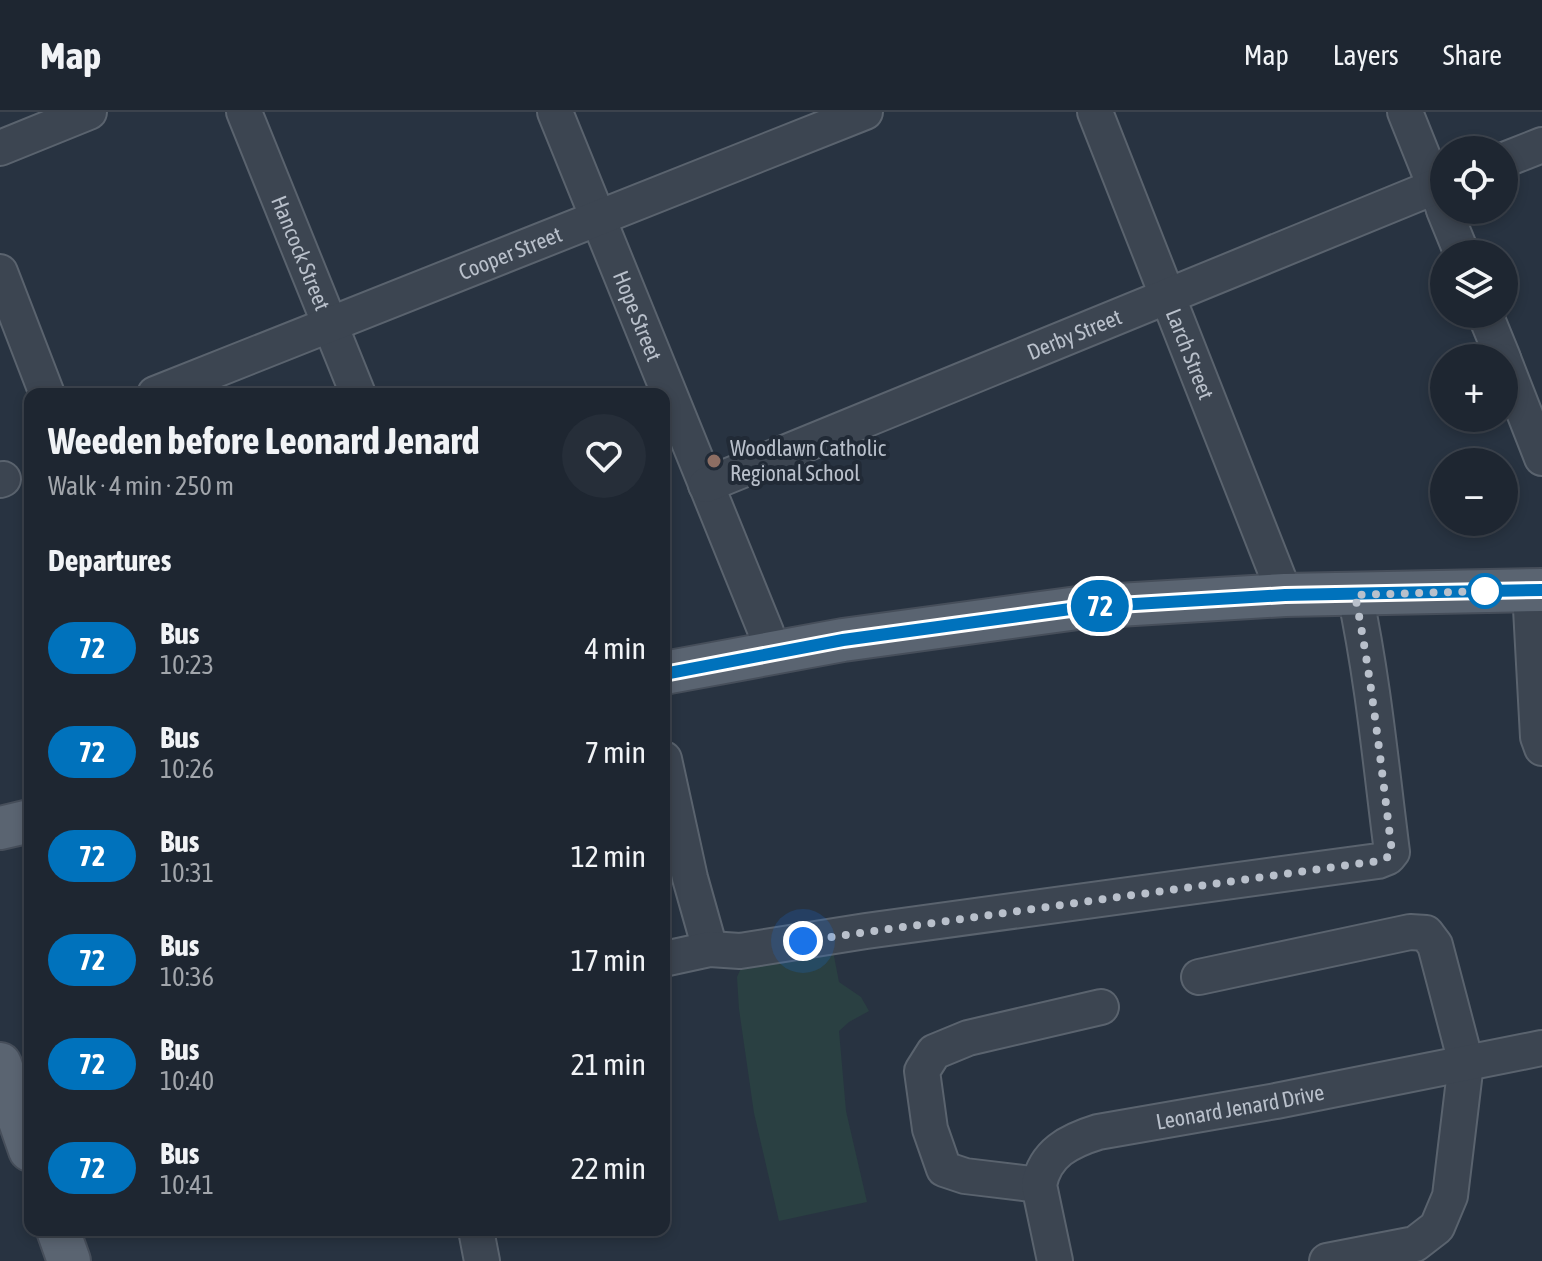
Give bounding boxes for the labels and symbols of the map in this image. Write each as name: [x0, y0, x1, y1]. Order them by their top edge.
street label: Hancock Street: [266, 192, 336, 314]
street label: Cooper Street: [455, 221, 565, 285]
street label: Hope Street: [608, 267, 668, 365]
street label: Derby Street: [1023, 303, 1125, 365]
street label: Larch Street: [1161, 305, 1220, 403]
place label: Woodlawn Catholic Regional School: [730, 435, 887, 486]
marker: Woodlawn Catholic Regional School: [705, 452, 723, 470]
unlabelled marker: [1468, 574, 1502, 608]
line badge: 72: [1064, 580, 1136, 632]
your location: [783, 921, 823, 961]
street label: Leonard Jenard Drive: [1154, 1079, 1326, 1135]

